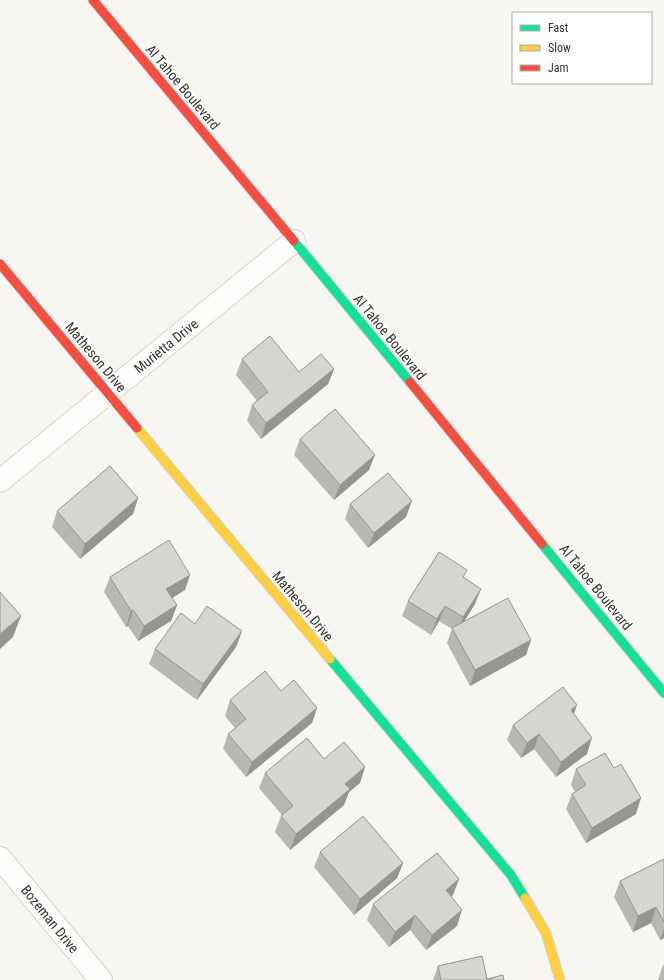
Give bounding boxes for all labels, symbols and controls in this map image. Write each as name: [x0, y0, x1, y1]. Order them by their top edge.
legend: [512, 12, 652, 84]
text: Fast: [548, 21, 569, 35]
street label: Al Tahoe Boulevard: [143, 41, 223, 133]
text: Slow: [548, 41, 571, 55]
text: Jam: [548, 61, 569, 75]
street label: Al Tahoe Boulevard: [350, 291, 430, 383]
street label: Murietta Drive: [131, 315, 201, 377]
street label: Matheson Drive: [62, 319, 130, 395]
street label: Al Tahoe Boulevard: [556, 541, 636, 633]
street label: Matheson Drive: [269, 568, 337, 644]
street label: Bozeman Drive: [18, 882, 82, 956]

